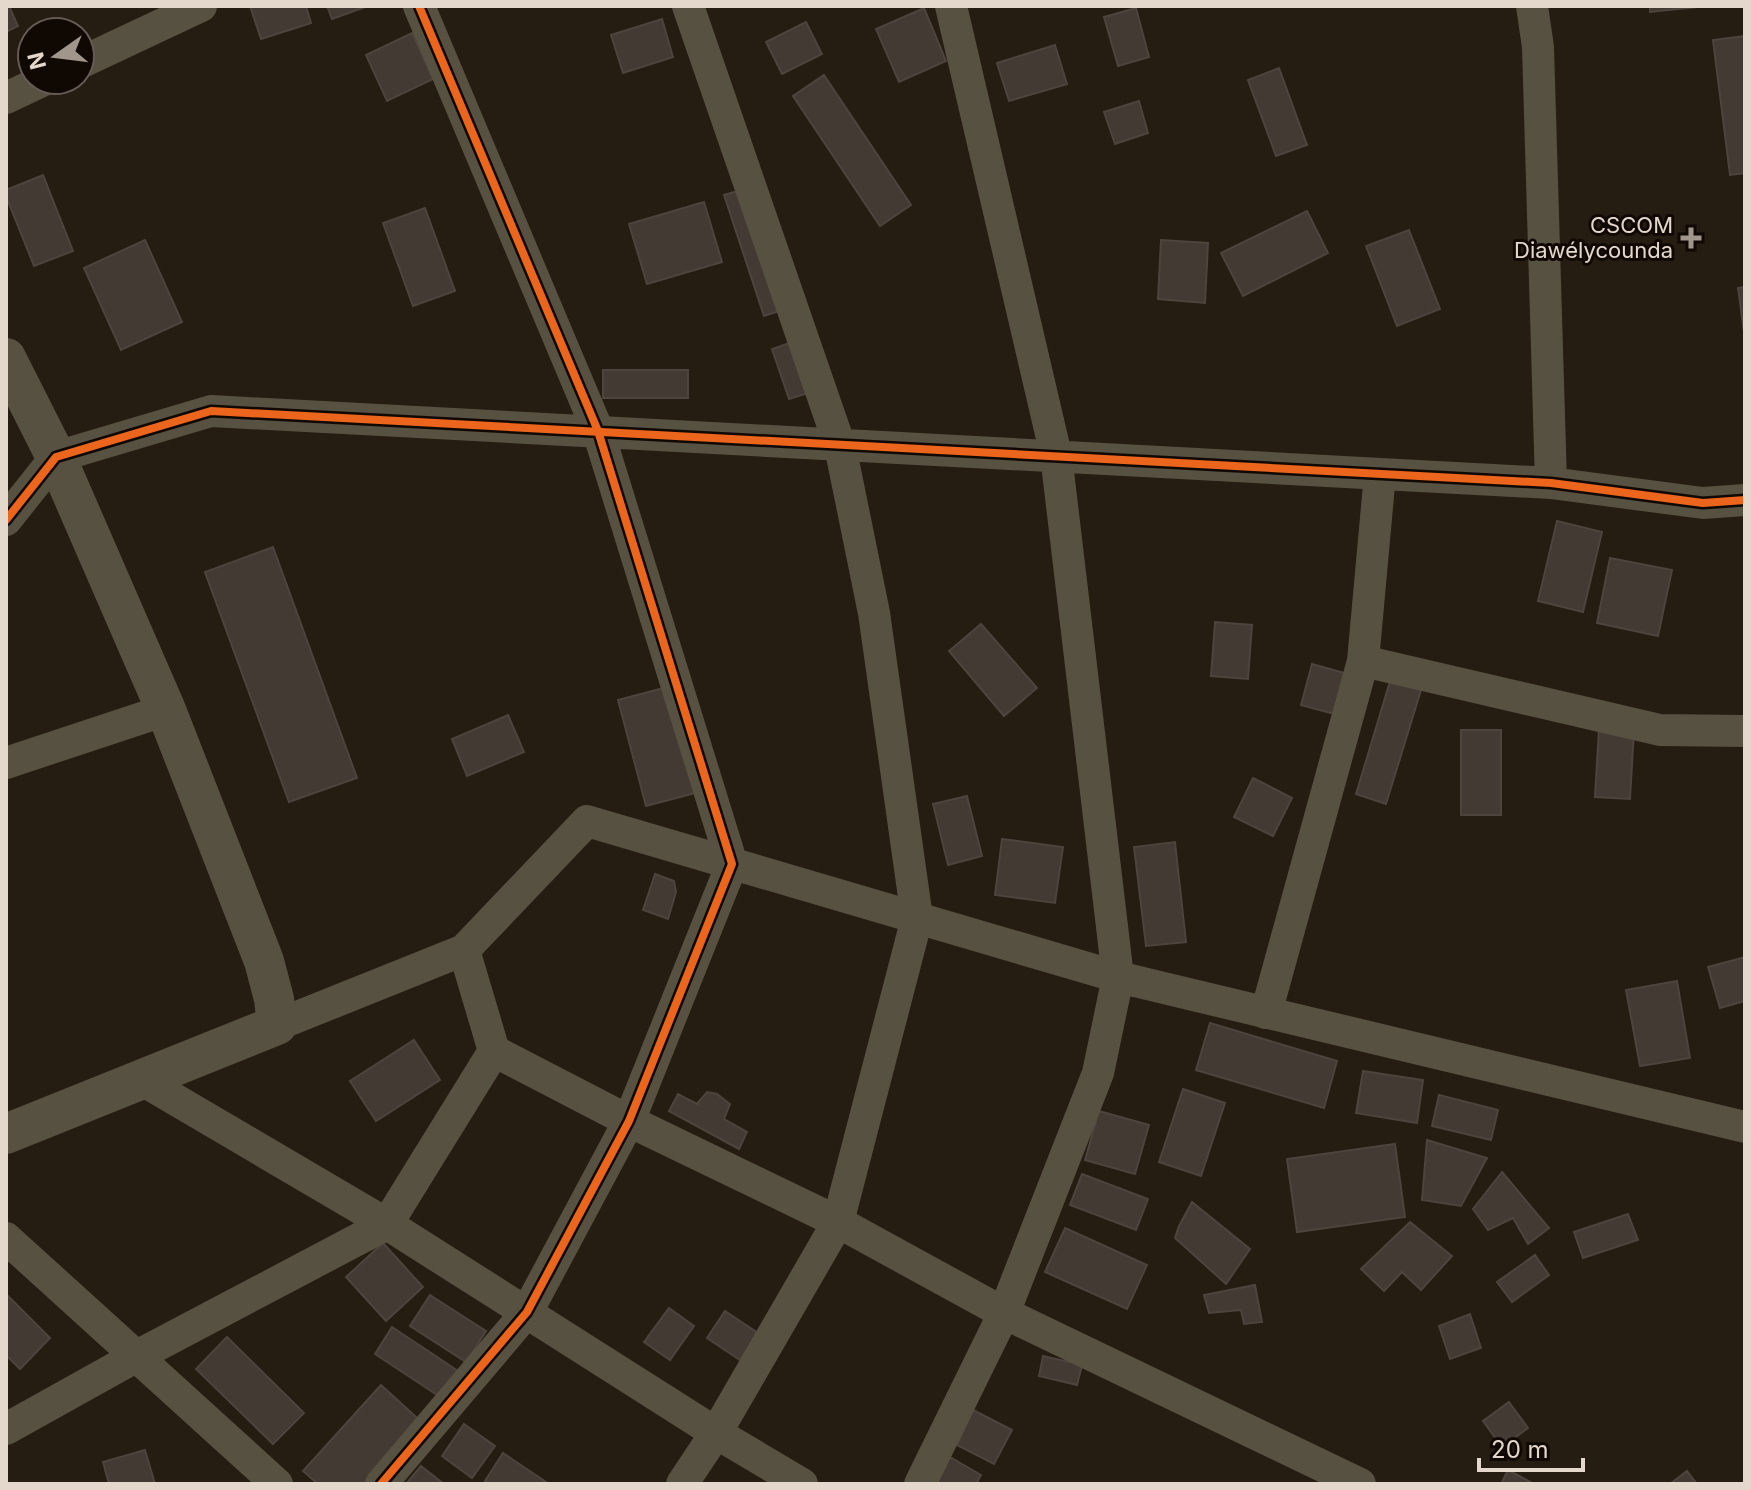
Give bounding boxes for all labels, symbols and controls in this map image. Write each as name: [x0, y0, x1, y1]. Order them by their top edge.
north arrow: [16, 16, 96, 96]
text: N: [22, 50, 51, 72]
place label: CSCOM Diawélycounda: [1514, 212, 1673, 263]
marker: CSCOM Diawélycounda: [1680, 227, 1702, 249]
scale bar: [1479, 1422, 1583, 1472]
text: 20 m: [1491, 1435, 1549, 1464]

